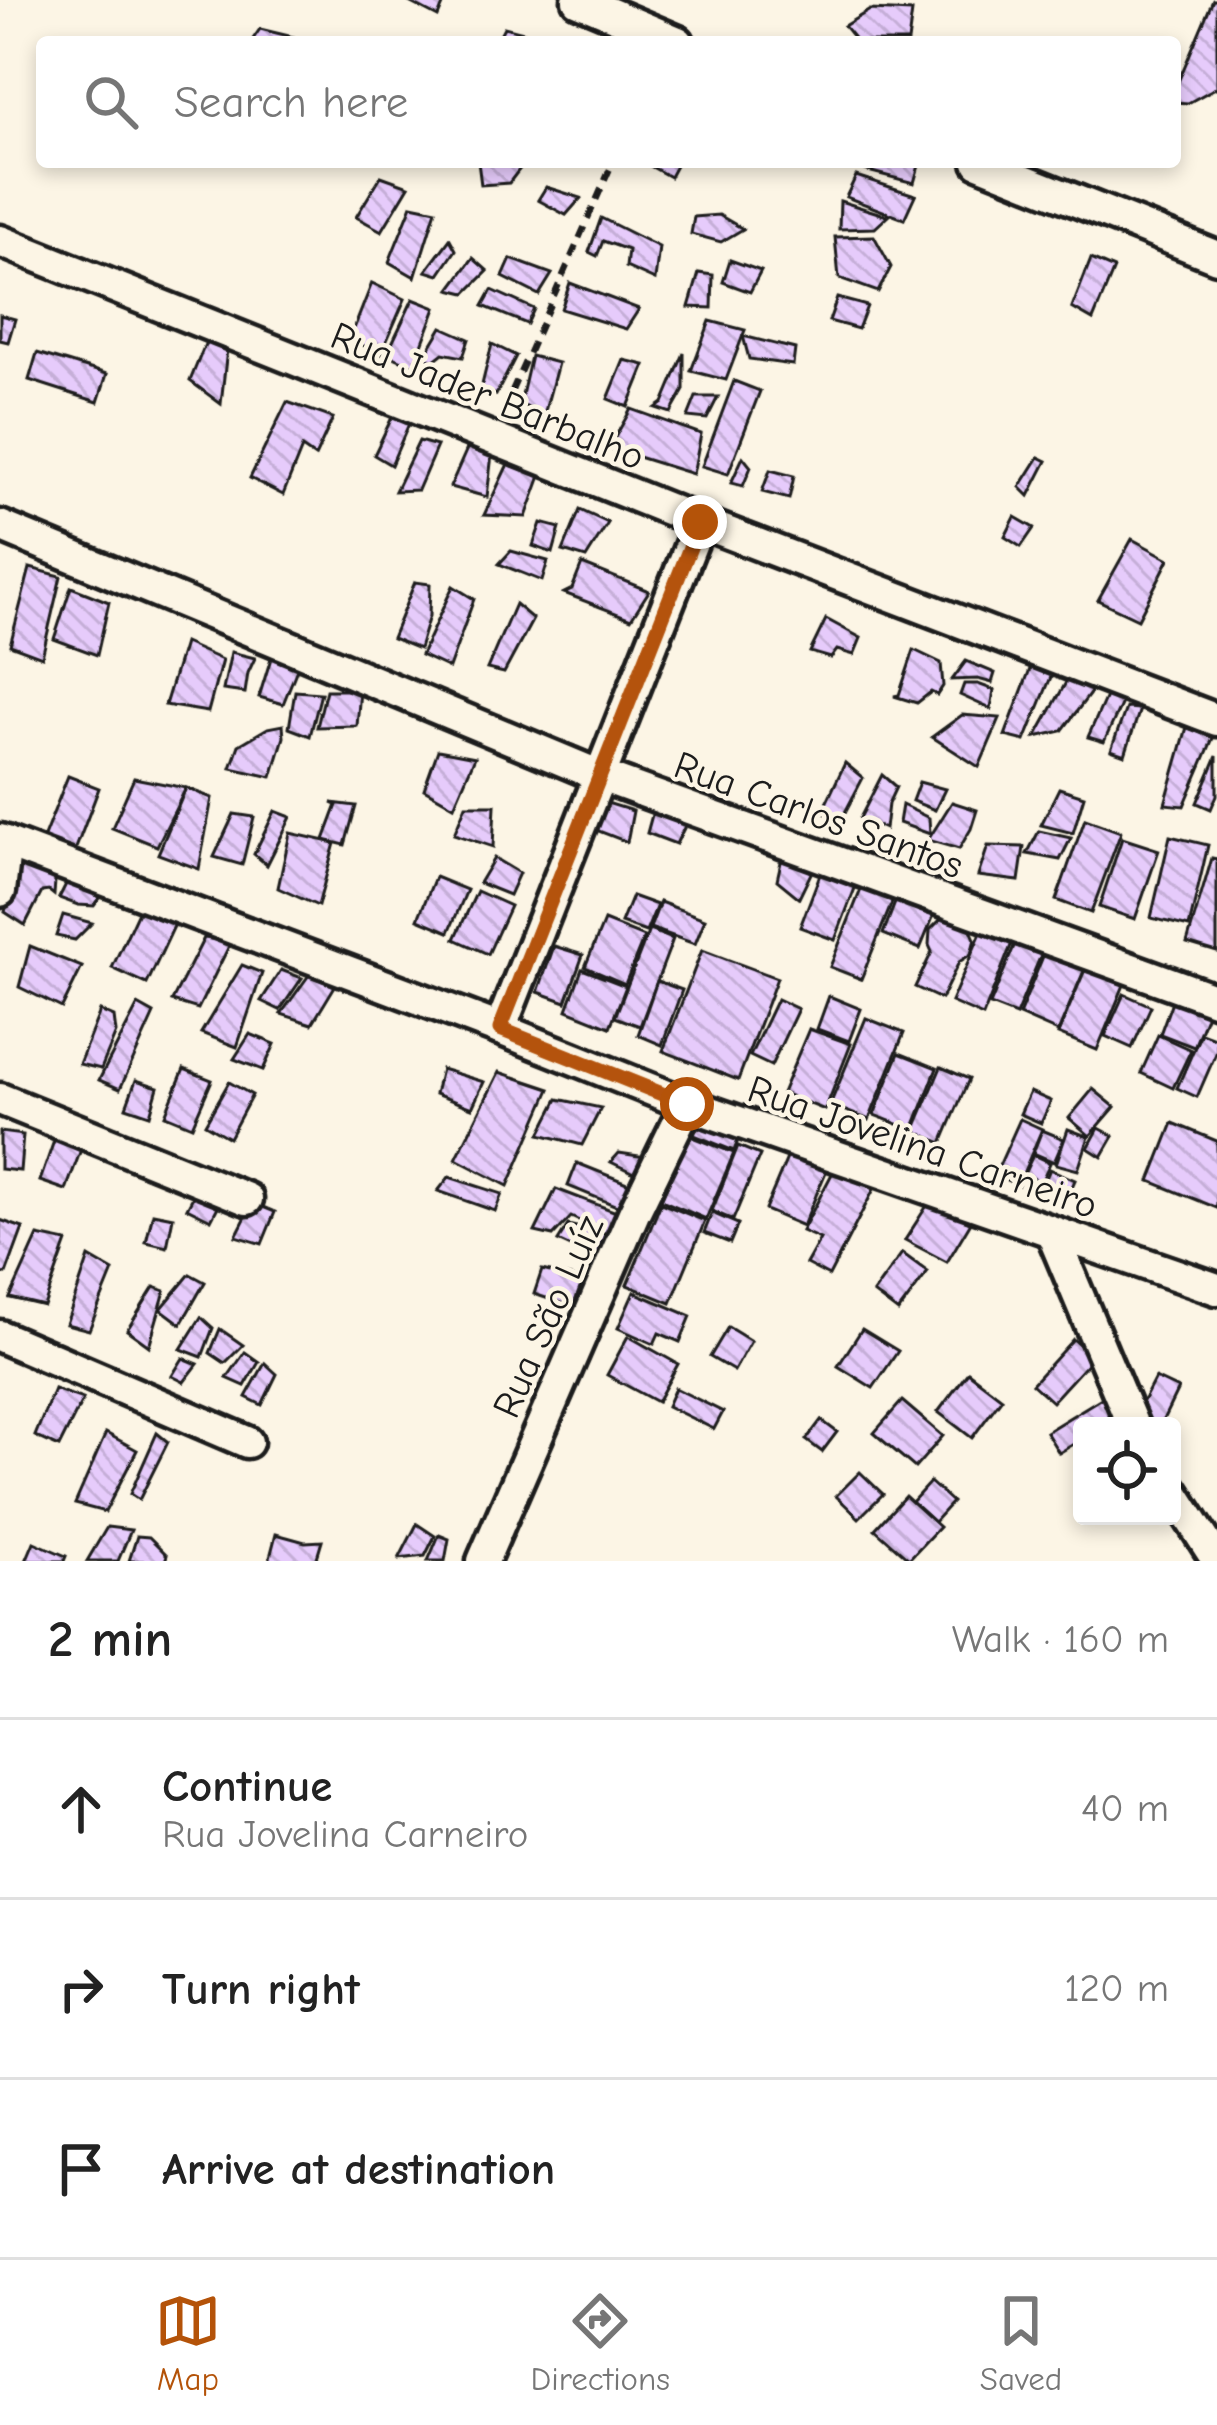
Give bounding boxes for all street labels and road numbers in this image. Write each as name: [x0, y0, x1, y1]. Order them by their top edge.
street label: Rua Jader Barbalho: [324, 313, 651, 480]
street label: Rua Carlos Santos: [668, 742, 969, 889]
street label: Rua Jovelina Carneiro: [742, 1066, 1103, 1228]
street label: Rua São Luíz: [484, 1209, 613, 1425]

